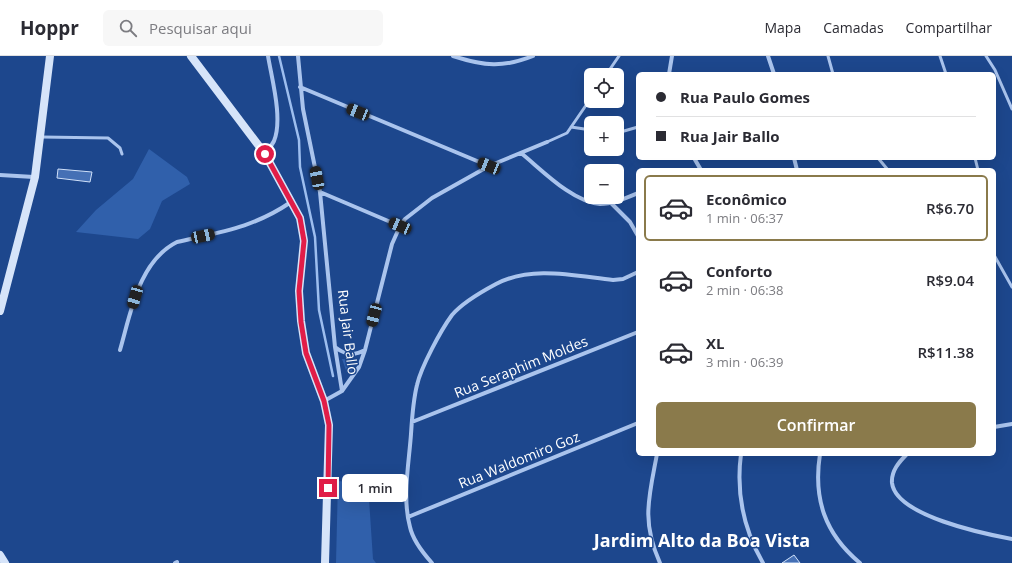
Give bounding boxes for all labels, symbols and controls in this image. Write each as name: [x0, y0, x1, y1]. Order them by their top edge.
search box: [103, 10, 383, 46]
text: Hoppr: [20, 15, 79, 41]
icon: search: [117, 17, 139, 39]
text: Pesquisar aqui: [149, 18, 252, 38]
text: Mapa: [765, 18, 801, 37]
text: Camadas: [823, 18, 884, 37]
text: Compartilhar: [906, 18, 992, 37]
map controls: [584, 68, 624, 204]
button: locate: [584, 68, 624, 108]
text: Rua Paulo Gomes: [680, 87, 810, 107]
car: [345, 102, 371, 122]
button: +: [584, 116, 624, 156]
text: Rua Jair Ballo: [680, 126, 780, 146]
route start: [256, 145, 274, 163]
car: [476, 156, 502, 176]
button: −: [584, 164, 624, 204]
car: [309, 165, 325, 191]
text: Econômico: [706, 189, 787, 209]
icon: car: [658, 190, 694, 226]
text: R$6.70: [926, 198, 974, 218]
text: 1 min · 06:37: [706, 209, 783, 227]
car: [387, 216, 413, 236]
car: [190, 228, 216, 244]
text: Conforto: [706, 261, 772, 281]
icon: car: [658, 262, 694, 298]
text: R$9.04: [926, 270, 974, 290]
text: 2 min · 06:38: [706, 281, 783, 299]
car: [126, 284, 144, 310]
street label: Rua Jair Ballo: [334, 288, 363, 375]
car: [365, 302, 383, 328]
street label: Rua Seraphim Moldes: [451, 331, 591, 402]
text: XL: [706, 333, 724, 353]
icon: car: [658, 334, 694, 370]
text: R$11.38: [917, 342, 974, 362]
text: 3 min · 06:39: [706, 353, 783, 371]
button: Confirmar: [656, 402, 976, 448]
street label: Rua Waldomiro Goz: [455, 426, 583, 493]
callout: 1 min: [342, 474, 408, 502]
route end: [319, 479, 337, 497]
text: 1 min: [357, 479, 393, 497]
district label: Jardim Alto da Boa Vista: [592, 528, 810, 552]

